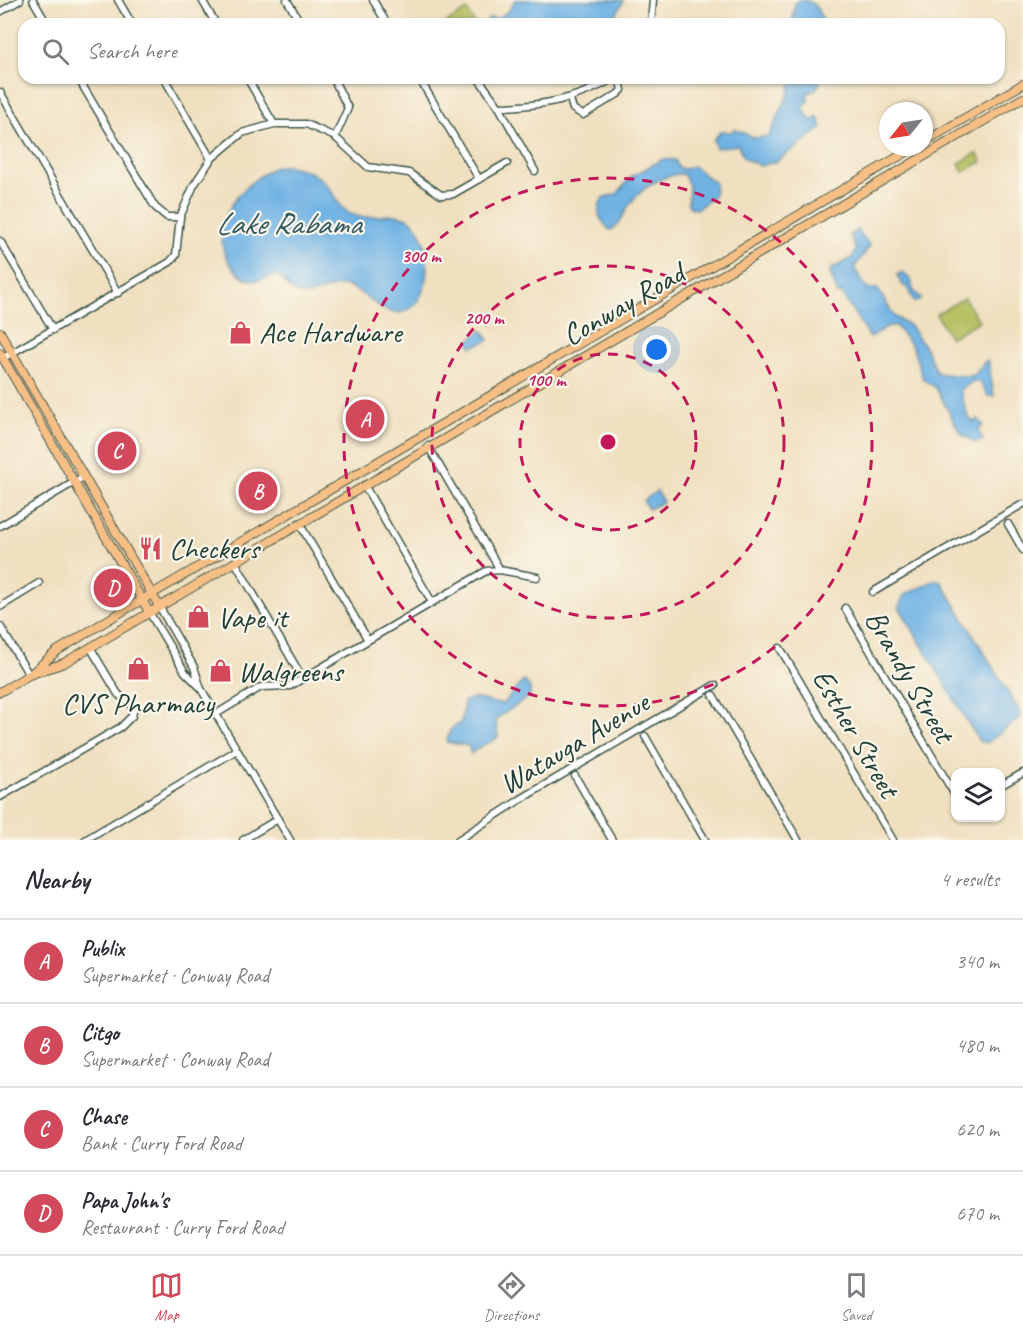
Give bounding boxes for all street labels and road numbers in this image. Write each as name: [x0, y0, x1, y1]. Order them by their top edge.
street label: Conway Road: [555, 252, 694, 354]
street label: Brandy Street: [857, 603, 965, 752]
street label: Esther Street: [804, 662, 910, 807]
street label: Watauga Avenue: [492, 682, 658, 803]

